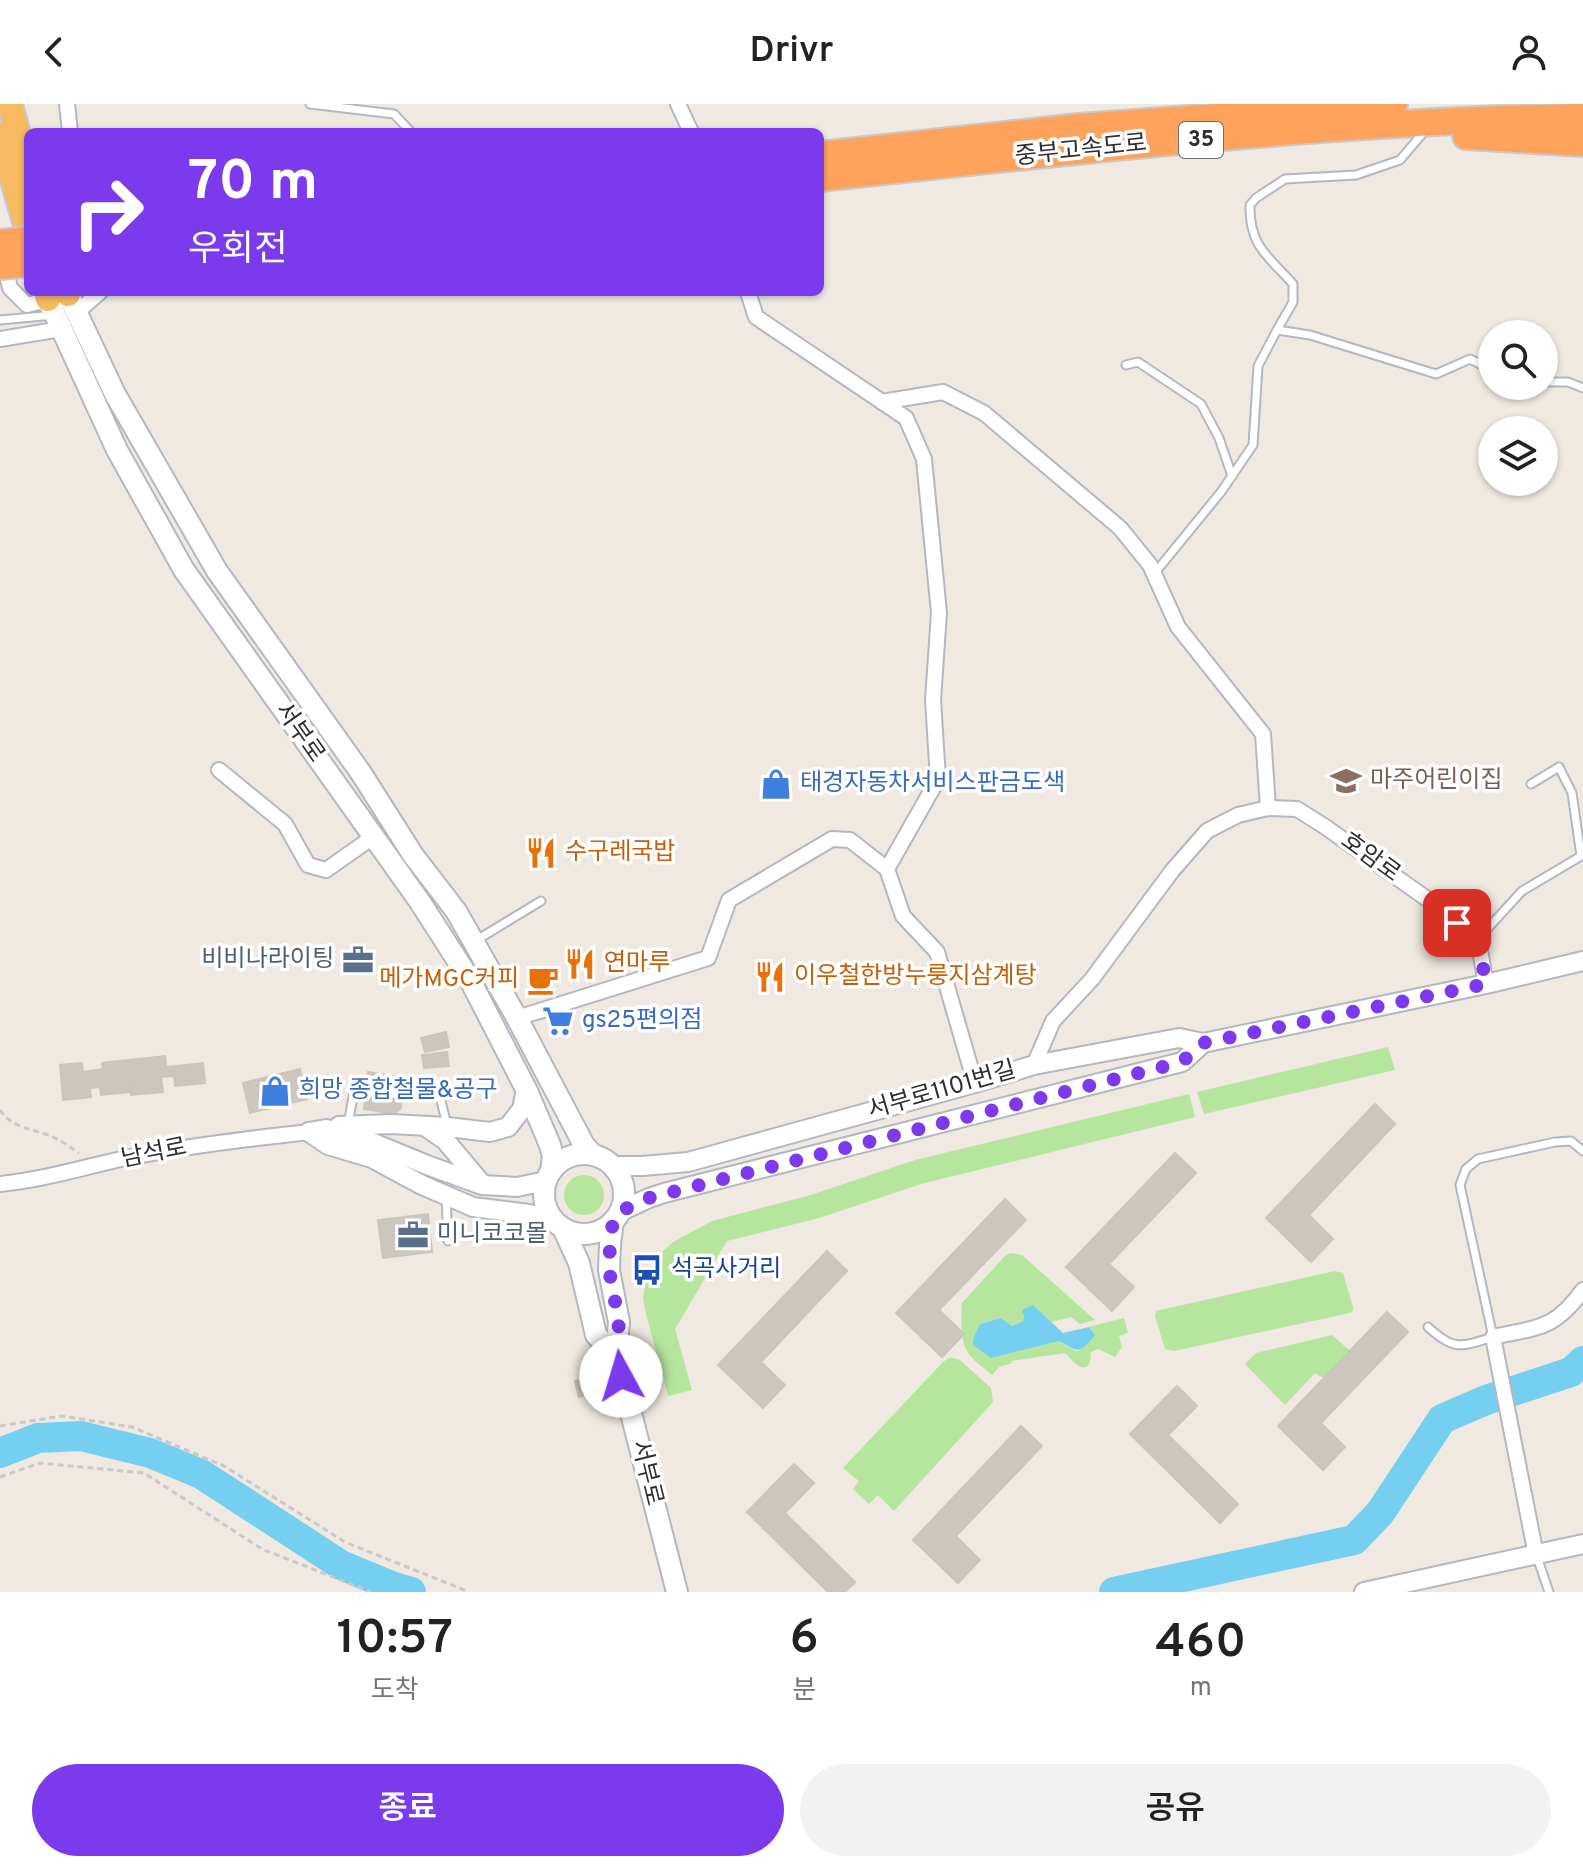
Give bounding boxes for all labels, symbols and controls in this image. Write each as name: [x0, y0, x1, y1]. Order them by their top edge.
text: Drivr: [749, 29, 834, 75]
icon: back: [32, 30, 76, 74]
icon: person: [1507, 30, 1551, 74]
road number: 35: [1179, 122, 1223, 158]
street label: 중부고속도로: [1014, 129, 1148, 173]
text: 70 m: [188, 149, 318, 219]
icon: right: [56, 160, 160, 264]
text: 우회전: [188, 228, 287, 274]
map controls: [1478, 320, 1558, 496]
button: search: [1478, 320, 1558, 400]
button: layers: [1478, 416, 1558, 496]
street label: 서부로: [268, 697, 330, 769]
school or university icon: 마주어린이집: [1329, 764, 1363, 798]
place label: 마주어린이집: [1370, 766, 1502, 796]
shop icon: 태경자동차서비스판금도색: [759, 767, 793, 801]
place label: 태경자동차서비스판금도색: [800, 769, 1065, 799]
street label: 호암로: [1334, 826, 1406, 890]
restaurant icon: 수구레국밥: [524, 836, 558, 870]
place label: 수구레국밥: [565, 838, 675, 868]
pin: [1423, 889, 1491, 957]
icon: arrive: [1435, 901, 1479, 945]
office icon: 비비나라이팅: [341, 943, 375, 977]
place label: 비비나라이팅: [202, 945, 334, 975]
restaurant icon: 연마루: [563, 947, 597, 981]
place label: 연마루: [604, 949, 670, 979]
restaurant icon: 이우철한방누룽지삼계탕: [753, 960, 787, 994]
place label: 이우철한방누룽지삼계탕: [794, 962, 1037, 992]
cafe icon: 메가MGC커피: [526, 963, 560, 997]
place label: 메가MGC커피: [379, 965, 519, 995]
supermarket icon: gs25편의점: [541, 1004, 575, 1038]
place label: gs25편의점: [582, 1006, 702, 1036]
street label: 서부로1101번길: [864, 1056, 1020, 1126]
shop icon: 희망 종합철물&공구: [258, 1074, 292, 1108]
place label: 희망 종합철물&공구: [299, 1076, 498, 1106]
street label: 남석로: [119, 1133, 189, 1175]
office icon: 미니코코몰: [396, 1218, 430, 1252]
place label: 미니코코몰: [437, 1220, 547, 1250]
bus stop icon: 석곡사거리: [630, 1253, 664, 1287]
place label: 석곡사거리: [671, 1255, 781, 1285]
position arrow: [579, 1334, 663, 1418]
street label: 서부로: [623, 1437, 669, 1509]
text: 10:57: [337, 1610, 453, 1670]
text: 6: [790, 1610, 819, 1670]
text: 460: [1155, 1614, 1246, 1674]
text: m: [1190, 1672, 1212, 1705]
text: 도착: [371, 1675, 419, 1708]
text: 분: [792, 1675, 816, 1708]
button: 종료: [32, 1764, 784, 1856]
button: 공유: [800, 1764, 1551, 1856]

